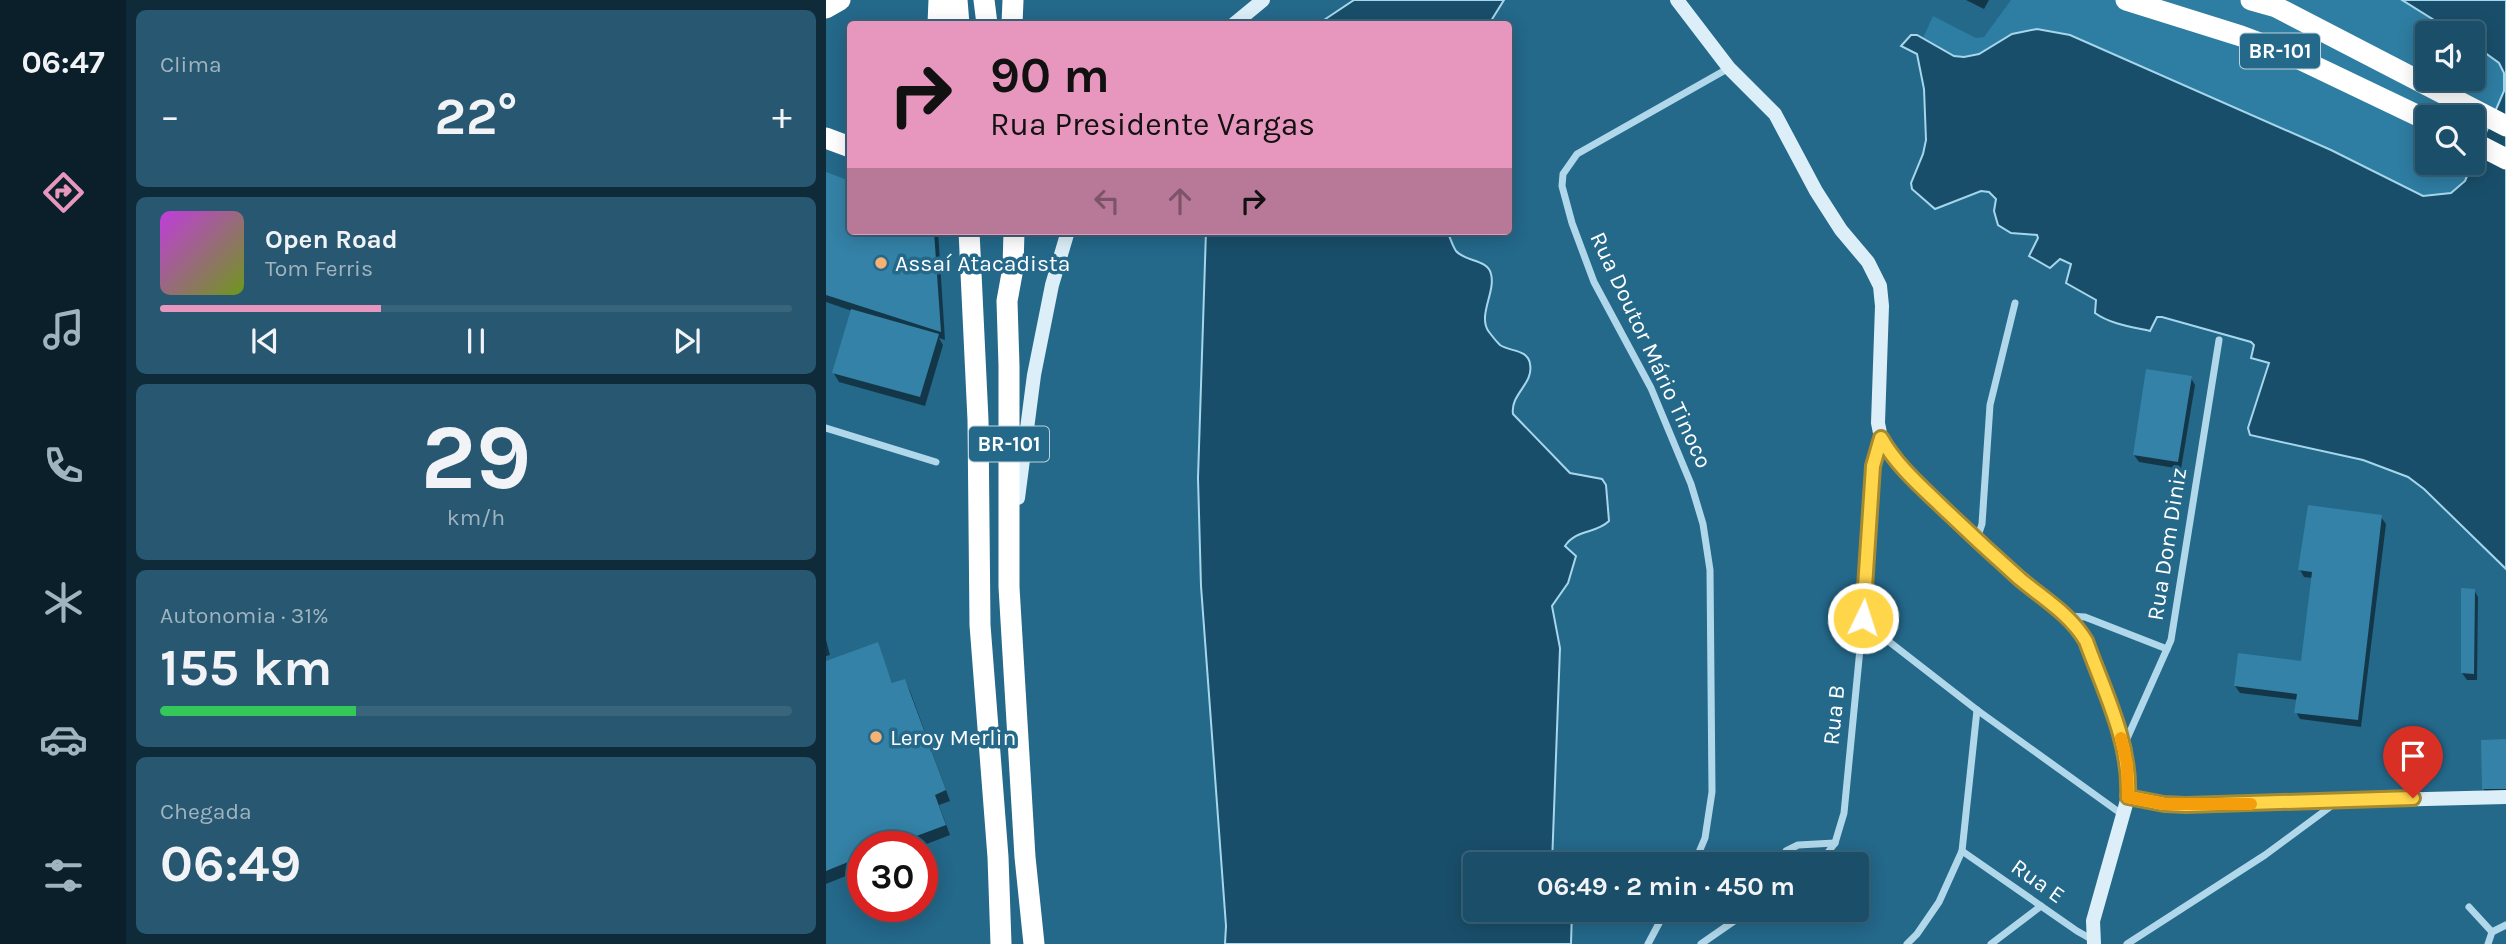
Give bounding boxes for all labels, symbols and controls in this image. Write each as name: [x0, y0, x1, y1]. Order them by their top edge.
map controls: [2415, 21, 2485, 175]
button: sound: [2415, 21, 2485, 91]
road number: BR-101: [2240, 34, 2320, 68]
text: 06:47: [21, 44, 105, 81]
text: 90 m: [990, 47, 1110, 104]
icon: right: [875, 49, 966, 140]
text: Clima: [160, 51, 222, 78]
text: 22°: [434, 86, 518, 147]
text: −: [160, 94, 180, 139]
text: +: [772, 94, 792, 139]
button: search: [2415, 105, 2485, 175]
text: Rua Presidente Vargas: [990, 106, 1315, 143]
icon: directions: [39, 168, 88, 217]
icon: left: [1088, 182, 1126, 220]
icon: ahead: [1161, 182, 1199, 220]
icon: right: [1234, 182, 1272, 220]
text: Open Road: [265, 224, 398, 255]
street label: Rua Doutor Mário Tinoco: [1584, 228, 1718, 472]
place label: Assaí Atacadista: [895, 250, 1070, 277]
text: Tom Ferris: [265, 255, 373, 282]
marker: Assaí Atacadista: [873, 255, 889, 271]
icon: music: [39, 305, 88, 354]
icon: previous: [246, 322, 284, 360]
icon: pause: [457, 322, 495, 360]
icon: next: [668, 322, 706, 360]
text: 29: [421, 405, 531, 511]
road number: BR-101: [969, 426, 1049, 462]
icon: phone: [39, 441, 88, 490]
street label: Rua Dom Diniz: [2142, 466, 2192, 622]
text: km/h: [447, 504, 505, 531]
icon: climate: [39, 578, 88, 627]
position arrow: [1826, 581, 1900, 655]
text: Autonomia · 31%: [160, 602, 329, 629]
text: 155 km: [160, 637, 332, 698]
street label: Rua B: [1817, 684, 1851, 746]
icon: car: [39, 715, 88, 764]
place label: Leroy Merlin: [890, 724, 1016, 751]
pin: [2383, 726, 2443, 798]
marker: Leroy Merlin: [868, 729, 884, 745]
icon: arrive: [2394, 737, 2432, 775]
text: Chegada: [160, 798, 252, 825]
speed limit sign: 30: [847, 831, 938, 922]
text: 06:49: [160, 833, 301, 894]
icon: filters: [39, 851, 88, 900]
street label: Rua E: [2006, 853, 2070, 909]
text: 06:49 · 2 min · 450 m: [1537, 871, 1795, 902]

